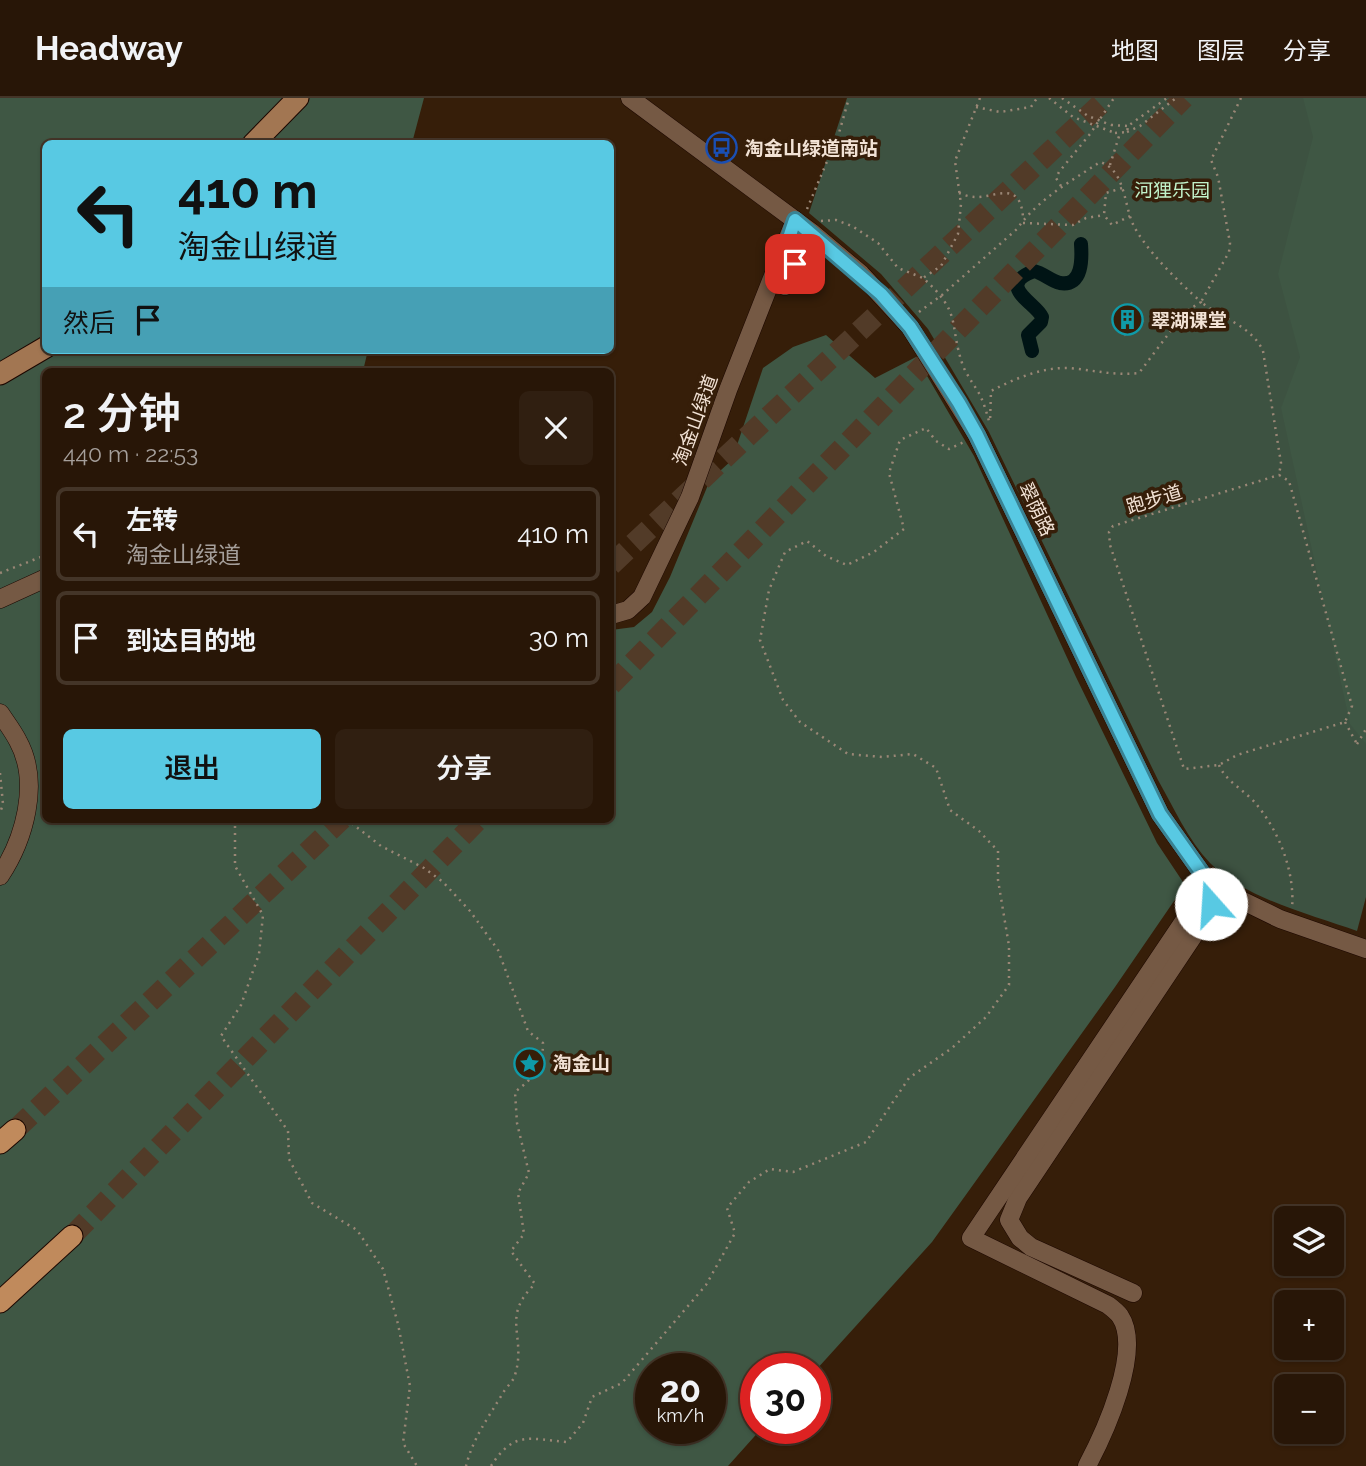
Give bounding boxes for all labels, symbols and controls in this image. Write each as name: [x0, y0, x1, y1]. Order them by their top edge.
text: Headway: [35, 29, 183, 68]
text: 地图: [1111, 36, 1159, 65]
text: 图层: [1197, 36, 1245, 65]
text: 分享: [1283, 36, 1331, 65]
bus stop icon: 淘金山绿道南站: [705, 131, 739, 165]
place label: 淘金山绿道南站: [745, 137, 878, 159]
text: 410 m: [178, 162, 318, 219]
icon: left: [63, 168, 154, 259]
park label: 河狸乐园: [1134, 179, 1210, 201]
text: 淘金山绿道: [178, 228, 338, 265]
pin: [765, 234, 825, 294]
icon: arrive: [776, 245, 814, 283]
icon: arrive: [129, 301, 167, 339]
building icon: 翠湖课堂: [1111, 303, 1145, 337]
text: 然后: [63, 308, 115, 338]
place label: 翠湖课堂: [1151, 309, 1227, 331]
street label: 淘金山绿道: [668, 372, 722, 468]
text: 2 分钟: [63, 389, 180, 438]
button: close: [519, 391, 593, 465]
text: 440 m · 22:53: [63, 440, 198, 467]
street label: 翠荫路: [1015, 479, 1059, 539]
street label: 跑步道: [1124, 480, 1184, 518]
text: 左转: [126, 505, 178, 535]
icon: left: [67, 515, 105, 553]
text: 410 m: [517, 519, 589, 549]
text: 淘金山绿道: [126, 541, 241, 568]
icon: arrive: [67, 619, 105, 657]
text: 30 m: [529, 623, 589, 653]
text: 到达目的地: [126, 626, 256, 656]
button: 退出: [63, 729, 321, 809]
button: 分享: [335, 729, 593, 809]
position arrow: [1174, 867, 1248, 941]
place icon: 淘金山: [513, 1046, 547, 1080]
place label: 淘金山: [553, 1052, 610, 1074]
map controls: [1274, 1206, 1344, 1444]
button: layers: [1274, 1206, 1344, 1276]
button: +: [1274, 1290, 1344, 1360]
speed limit sign: 30: [740, 1353, 831, 1444]
text: 20: [660, 1369, 701, 1410]
button: −: [1274, 1374, 1344, 1444]
text: km/h: [657, 1405, 704, 1426]

